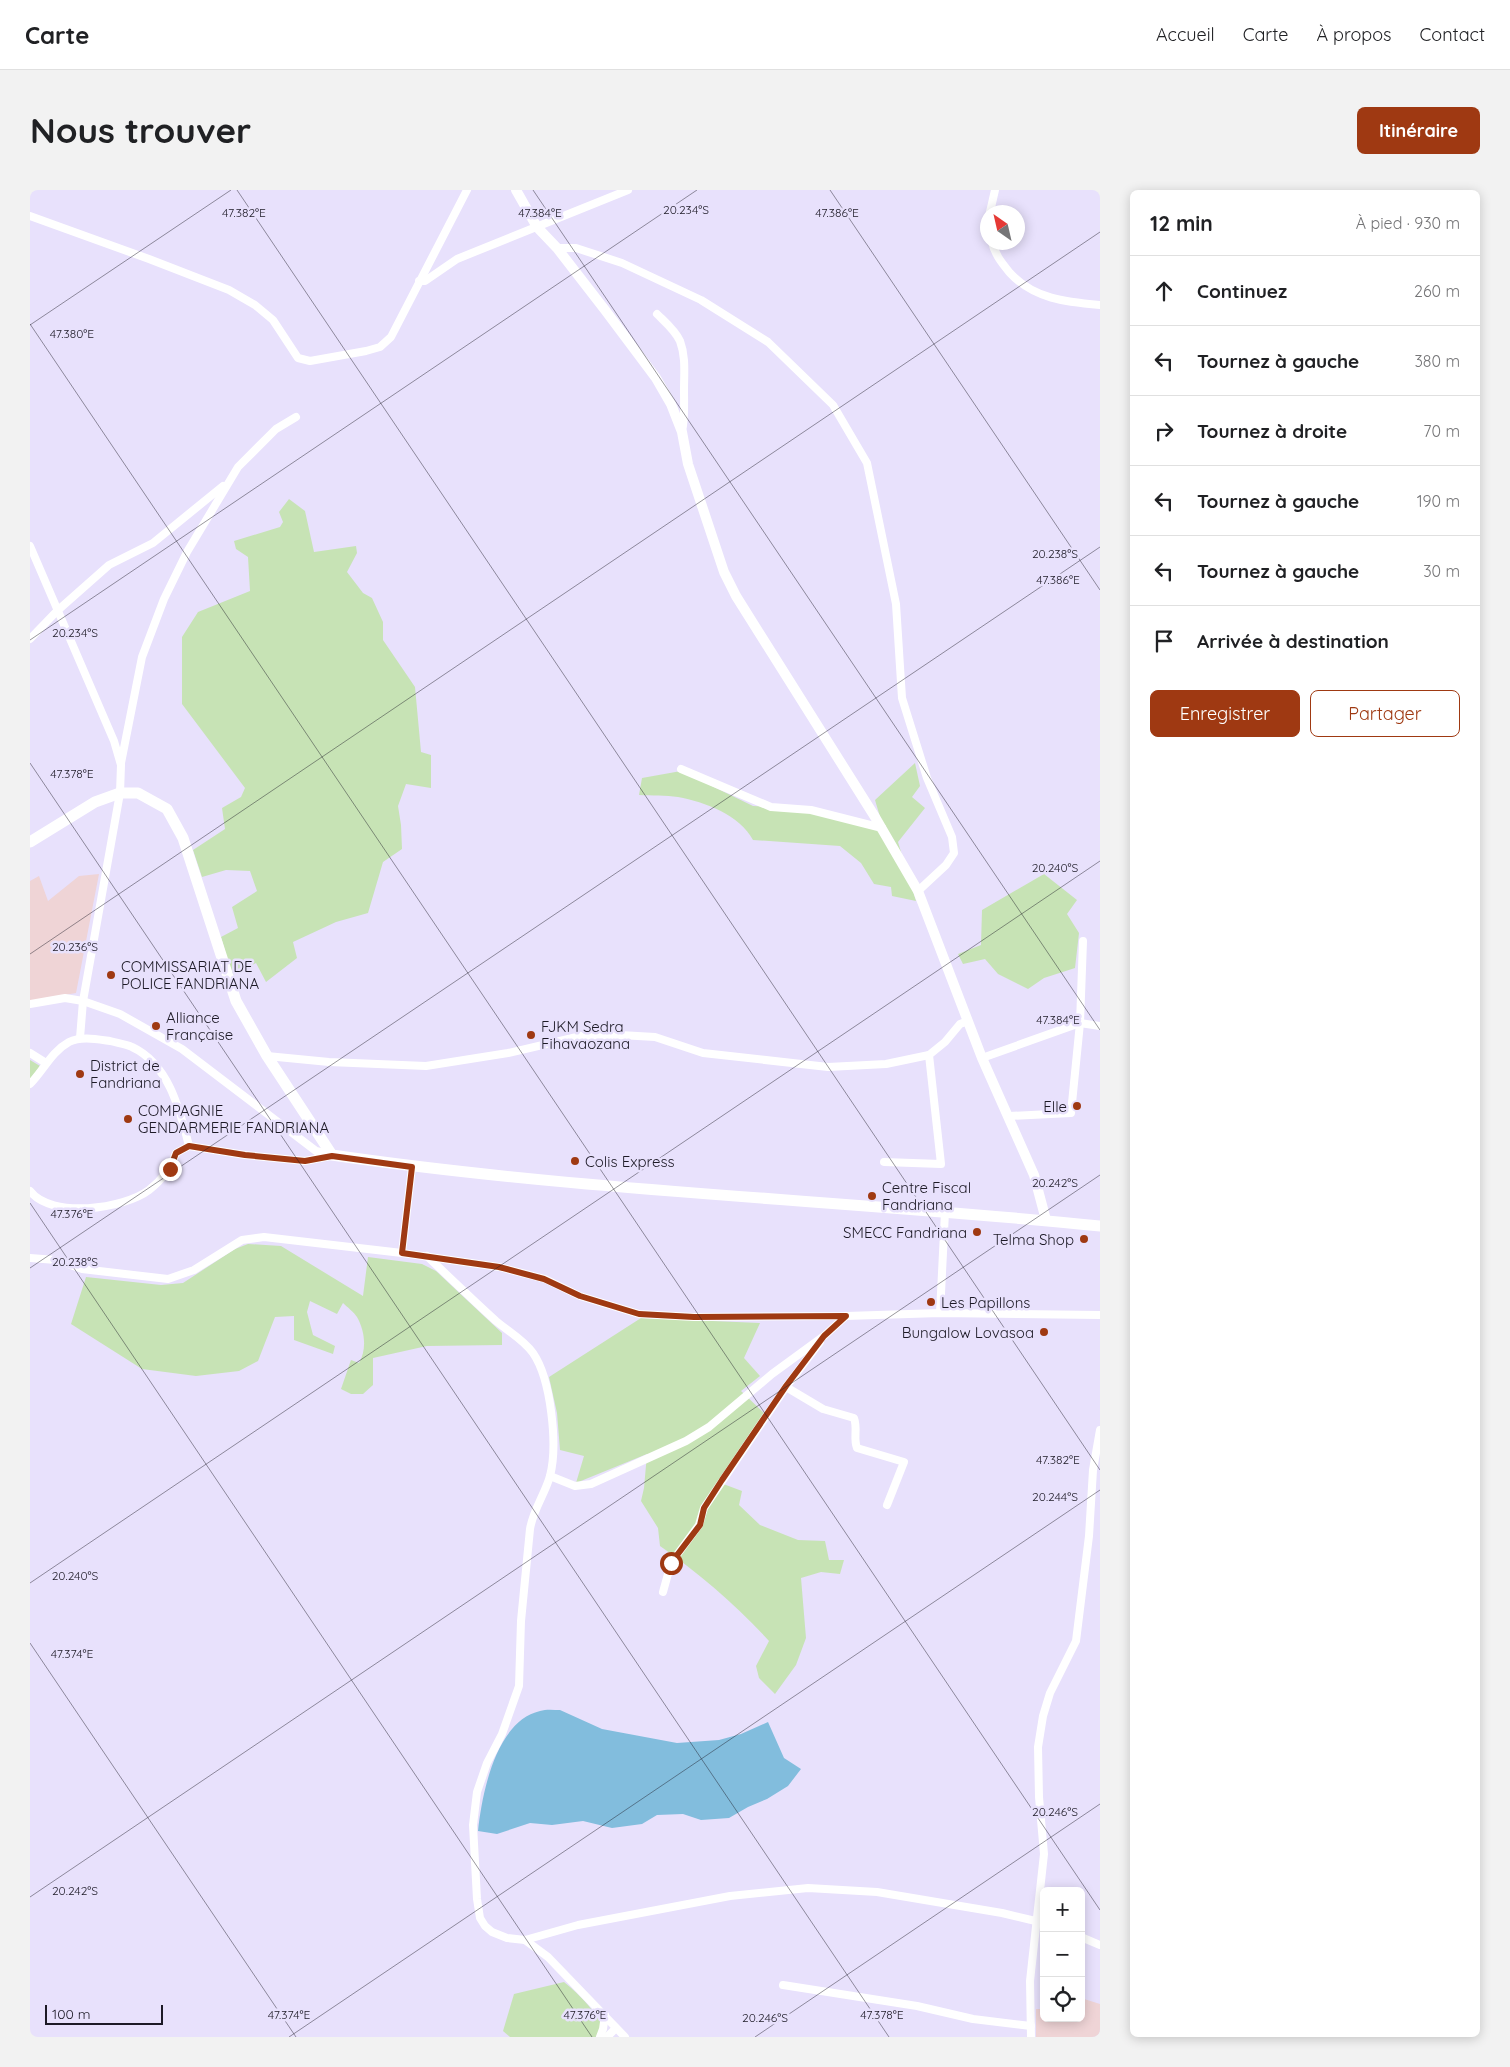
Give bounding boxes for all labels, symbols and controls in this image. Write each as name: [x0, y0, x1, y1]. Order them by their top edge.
text: Carte: [25, 20, 89, 50]
text: Accueil: [1156, 23, 1215, 46]
text: Carte: [1243, 23, 1288, 46]
text: À propos: [1316, 23, 1392, 46]
text: Contact: [1420, 23, 1485, 46]
button: Itinéraire: [1357, 107, 1480, 154]
text: Nous trouver: [30, 108, 251, 152]
text: 20.234°S: [663, 202, 709, 217]
text: 47.382°E: [222, 205, 266, 220]
text: 47.384°E: [518, 205, 562, 220]
text: 47.386°E: [815, 205, 859, 220]
north arrow: [980, 205, 1025, 250]
text: 12 min: [1150, 210, 1213, 236]
text: À pied · 930 m: [1356, 213, 1460, 233]
icon: ahead: [1150, 277, 1178, 305]
text: Continuez: [1197, 279, 1287, 303]
text: 260 m: [1414, 281, 1460, 301]
text: 47.380°E: [50, 326, 94, 341]
icon: left: [1150, 347, 1178, 375]
text: Tournez à gauche: [1197, 349, 1359, 373]
text: 380 m: [1414, 351, 1460, 371]
icon: right: [1150, 417, 1178, 445]
text: Tournez à droite: [1197, 419, 1347, 443]
text: 70 m: [1423, 421, 1460, 441]
icon: left: [1150, 487, 1178, 515]
text: Tournez à gauche: [1197, 489, 1359, 513]
text: 190 m: [1417, 491, 1460, 511]
text: 20.238°S: [1032, 546, 1078, 561]
icon: left: [1150, 557, 1178, 585]
text: Tournez à gauche: [1197, 559, 1359, 583]
text: 30 m: [1423, 561, 1460, 581]
text: 47.386°E: [1036, 572, 1080, 587]
text: 20.234°S: [52, 625, 98, 640]
icon: arrive: [1150, 627, 1178, 655]
text: Arrivée à destination: [1197, 629, 1389, 653]
button: Enregistrer: [1150, 690, 1300, 737]
button: Partager: [1310, 690, 1460, 737]
text: 47.378°E: [50, 766, 94, 781]
text: 20.240°S: [1032, 860, 1079, 875]
text: 20.236°S: [52, 939, 98, 954]
place label: COMMISSARIAT DE POLICE FANDRIANA: [121, 957, 259, 993]
marker: COMMISSARIAT DE POLICE FANDRIANA: [105, 969, 117, 981]
place label: Alliance Française: [166, 1008, 233, 1044]
text: 47.384°E: [1036, 1012, 1080, 1027]
place label: FJKM Sedra Fihavaozana: [541, 1017, 630, 1053]
marker: Alliance Française: [150, 1020, 162, 1032]
marker: FJKM Sedra Fihavaozana: [525, 1029, 537, 1041]
place label: District de Fandriana: [90, 1056, 161, 1092]
marker: District de Fandriana: [74, 1068, 86, 1080]
place label: Elle: [1043, 1097, 1067, 1116]
marker: Elle: [1071, 1100, 1083, 1112]
place label: COMPAGNIE GENDARMERIE FANDRIANA: [138, 1101, 330, 1137]
marker: COMPAGNIE GENDARMERIE FANDRIANA: [122, 1113, 134, 1125]
place label: Colis Express: [585, 1152, 675, 1171]
marker: Colis Express: [569, 1155, 581, 1167]
route end: [159, 1158, 182, 1181]
text: 20.242°S: [1032, 1175, 1078, 1190]
place label: Centre Fiscal Fandriana: [882, 1178, 971, 1214]
marker: Centre Fiscal Fandriana: [866, 1190, 878, 1202]
text: 47.376°E: [51, 1206, 94, 1221]
place label: SMECC Fandriana: [843, 1223, 967, 1242]
marker: SMECC Fandriana: [971, 1226, 983, 1238]
place label: Telma Shop: [993, 1230, 1074, 1249]
marker: Telma Shop: [1078, 1233, 1090, 1245]
text: 20.238°S: [52, 1254, 98, 1269]
place label: Les Papillons: [941, 1293, 1030, 1312]
marker: Les Papillons: [925, 1296, 937, 1308]
place label: Bungalow Lovasoa: [902, 1323, 1034, 1342]
marker: Bungalow Lovasoa: [1038, 1326, 1050, 1338]
text: 47.382°E: [1036, 1452, 1080, 1467]
text: 20.244°S: [1032, 1489, 1078, 1504]
route start: [660, 1552, 683, 1575]
text: 20.240°S: [52, 1568, 99, 1583]
text: 47.374°E: [51, 1646, 93, 1661]
text: 20.246°S: [1032, 1804, 1078, 1819]
text: 20.242°S: [52, 1883, 98, 1898]
map controls: [1040, 1887, 1085, 2022]
button: +: [1040, 1887, 1085, 1932]
button: −: [1040, 1932, 1085, 1977]
button: locate: [1040, 1977, 1085, 2022]
scale bar: [45, 2002, 162, 2025]
text: 100 m: [52, 2005, 90, 2023]
text: 47.374°E: [268, 2007, 310, 2022]
text: 47.376°E: [564, 2007, 607, 2022]
text: 47.378°E: [860, 2007, 904, 2022]
text: 20.246°S: [742, 2010, 788, 2025]

